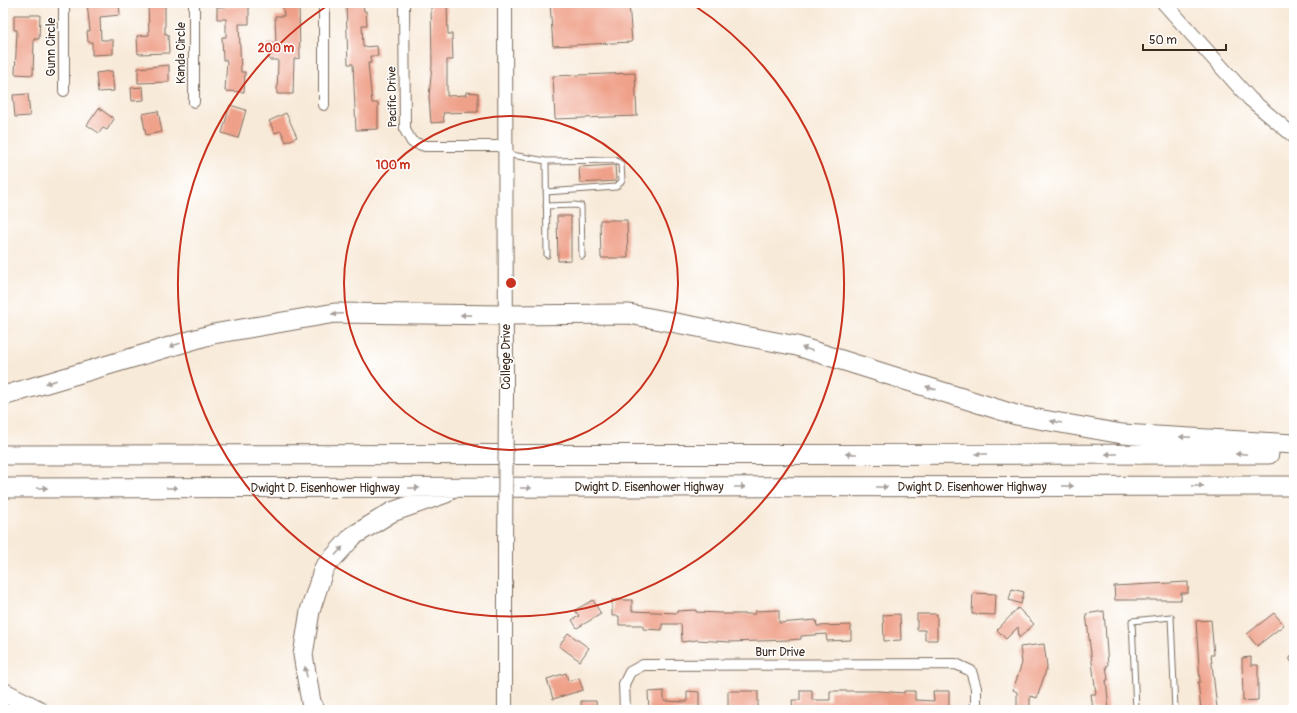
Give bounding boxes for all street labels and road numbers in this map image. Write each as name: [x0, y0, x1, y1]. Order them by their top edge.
street label: Gunn Circle: [44, 17, 59, 76]
street label: Kanda Circle: [174, 22, 189, 84]
street label: Pacific Drive: [384, 66, 401, 128]
street label: College Drive: [499, 324, 514, 390]
street label: Dwight D. Eisenhower Highway: [574, 480, 724, 495]
street label: Dwight D. Eisenhower Highway: [897, 480, 1047, 495]
street label: Dwight D. Eisenhower Highway: [250, 481, 400, 496]
street label: Burr Drive: [755, 645, 805, 660]

